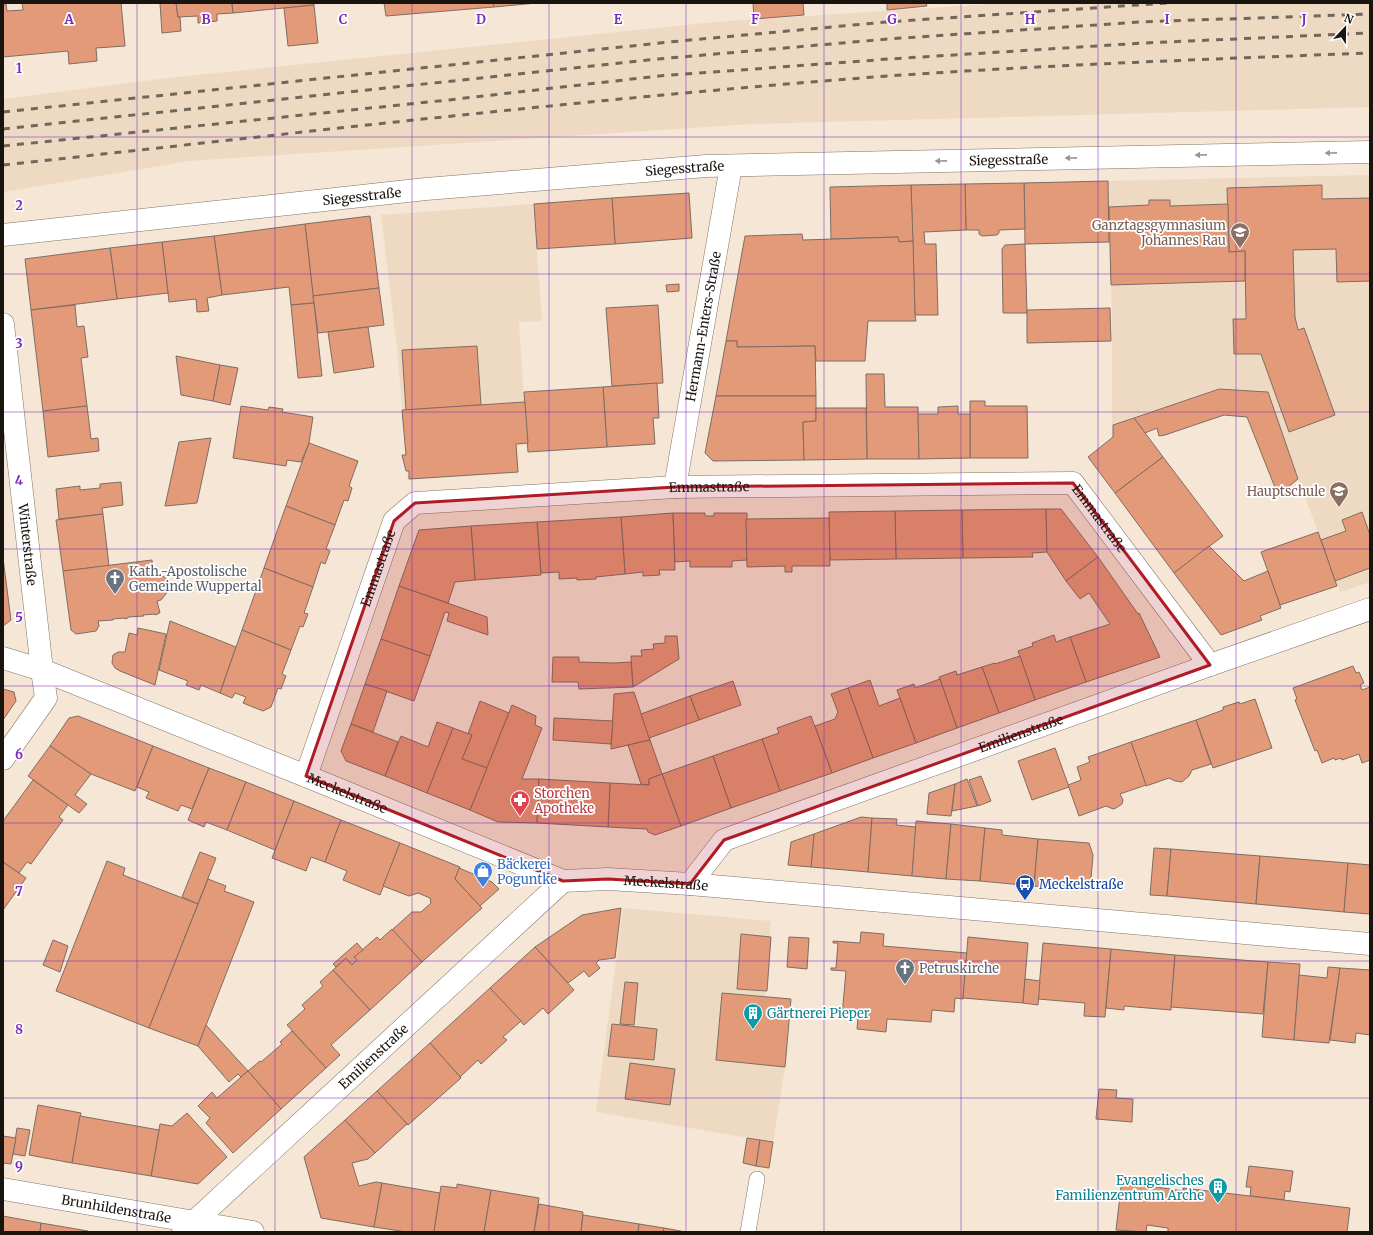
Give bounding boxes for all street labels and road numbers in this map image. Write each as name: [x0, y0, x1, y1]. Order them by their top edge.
street label: Siegesstraße: [969, 150, 1049, 169]
street label: Siegesstraße: [644, 157, 725, 179]
street label: Siegesstraße: [322, 183, 402, 209]
street label: Hermann-Enters-Straße: [682, 250, 725, 403]
street label: Emmastraße: [668, 478, 750, 496]
street label: Emmastraße: [1068, 481, 1131, 556]
street label: Winterstraße: [15, 502, 41, 587]
street label: Emmastraße: [357, 527, 399, 609]
street label: Emilienstraße: [976, 710, 1066, 756]
street label: Meckelstraße: [305, 769, 390, 817]
street label: Meckelstraße: [623, 871, 709, 894]
street label: Emilienstraße: [335, 1020, 412, 1093]
street label: Brunhildenstraße: [60, 1191, 173, 1226]

